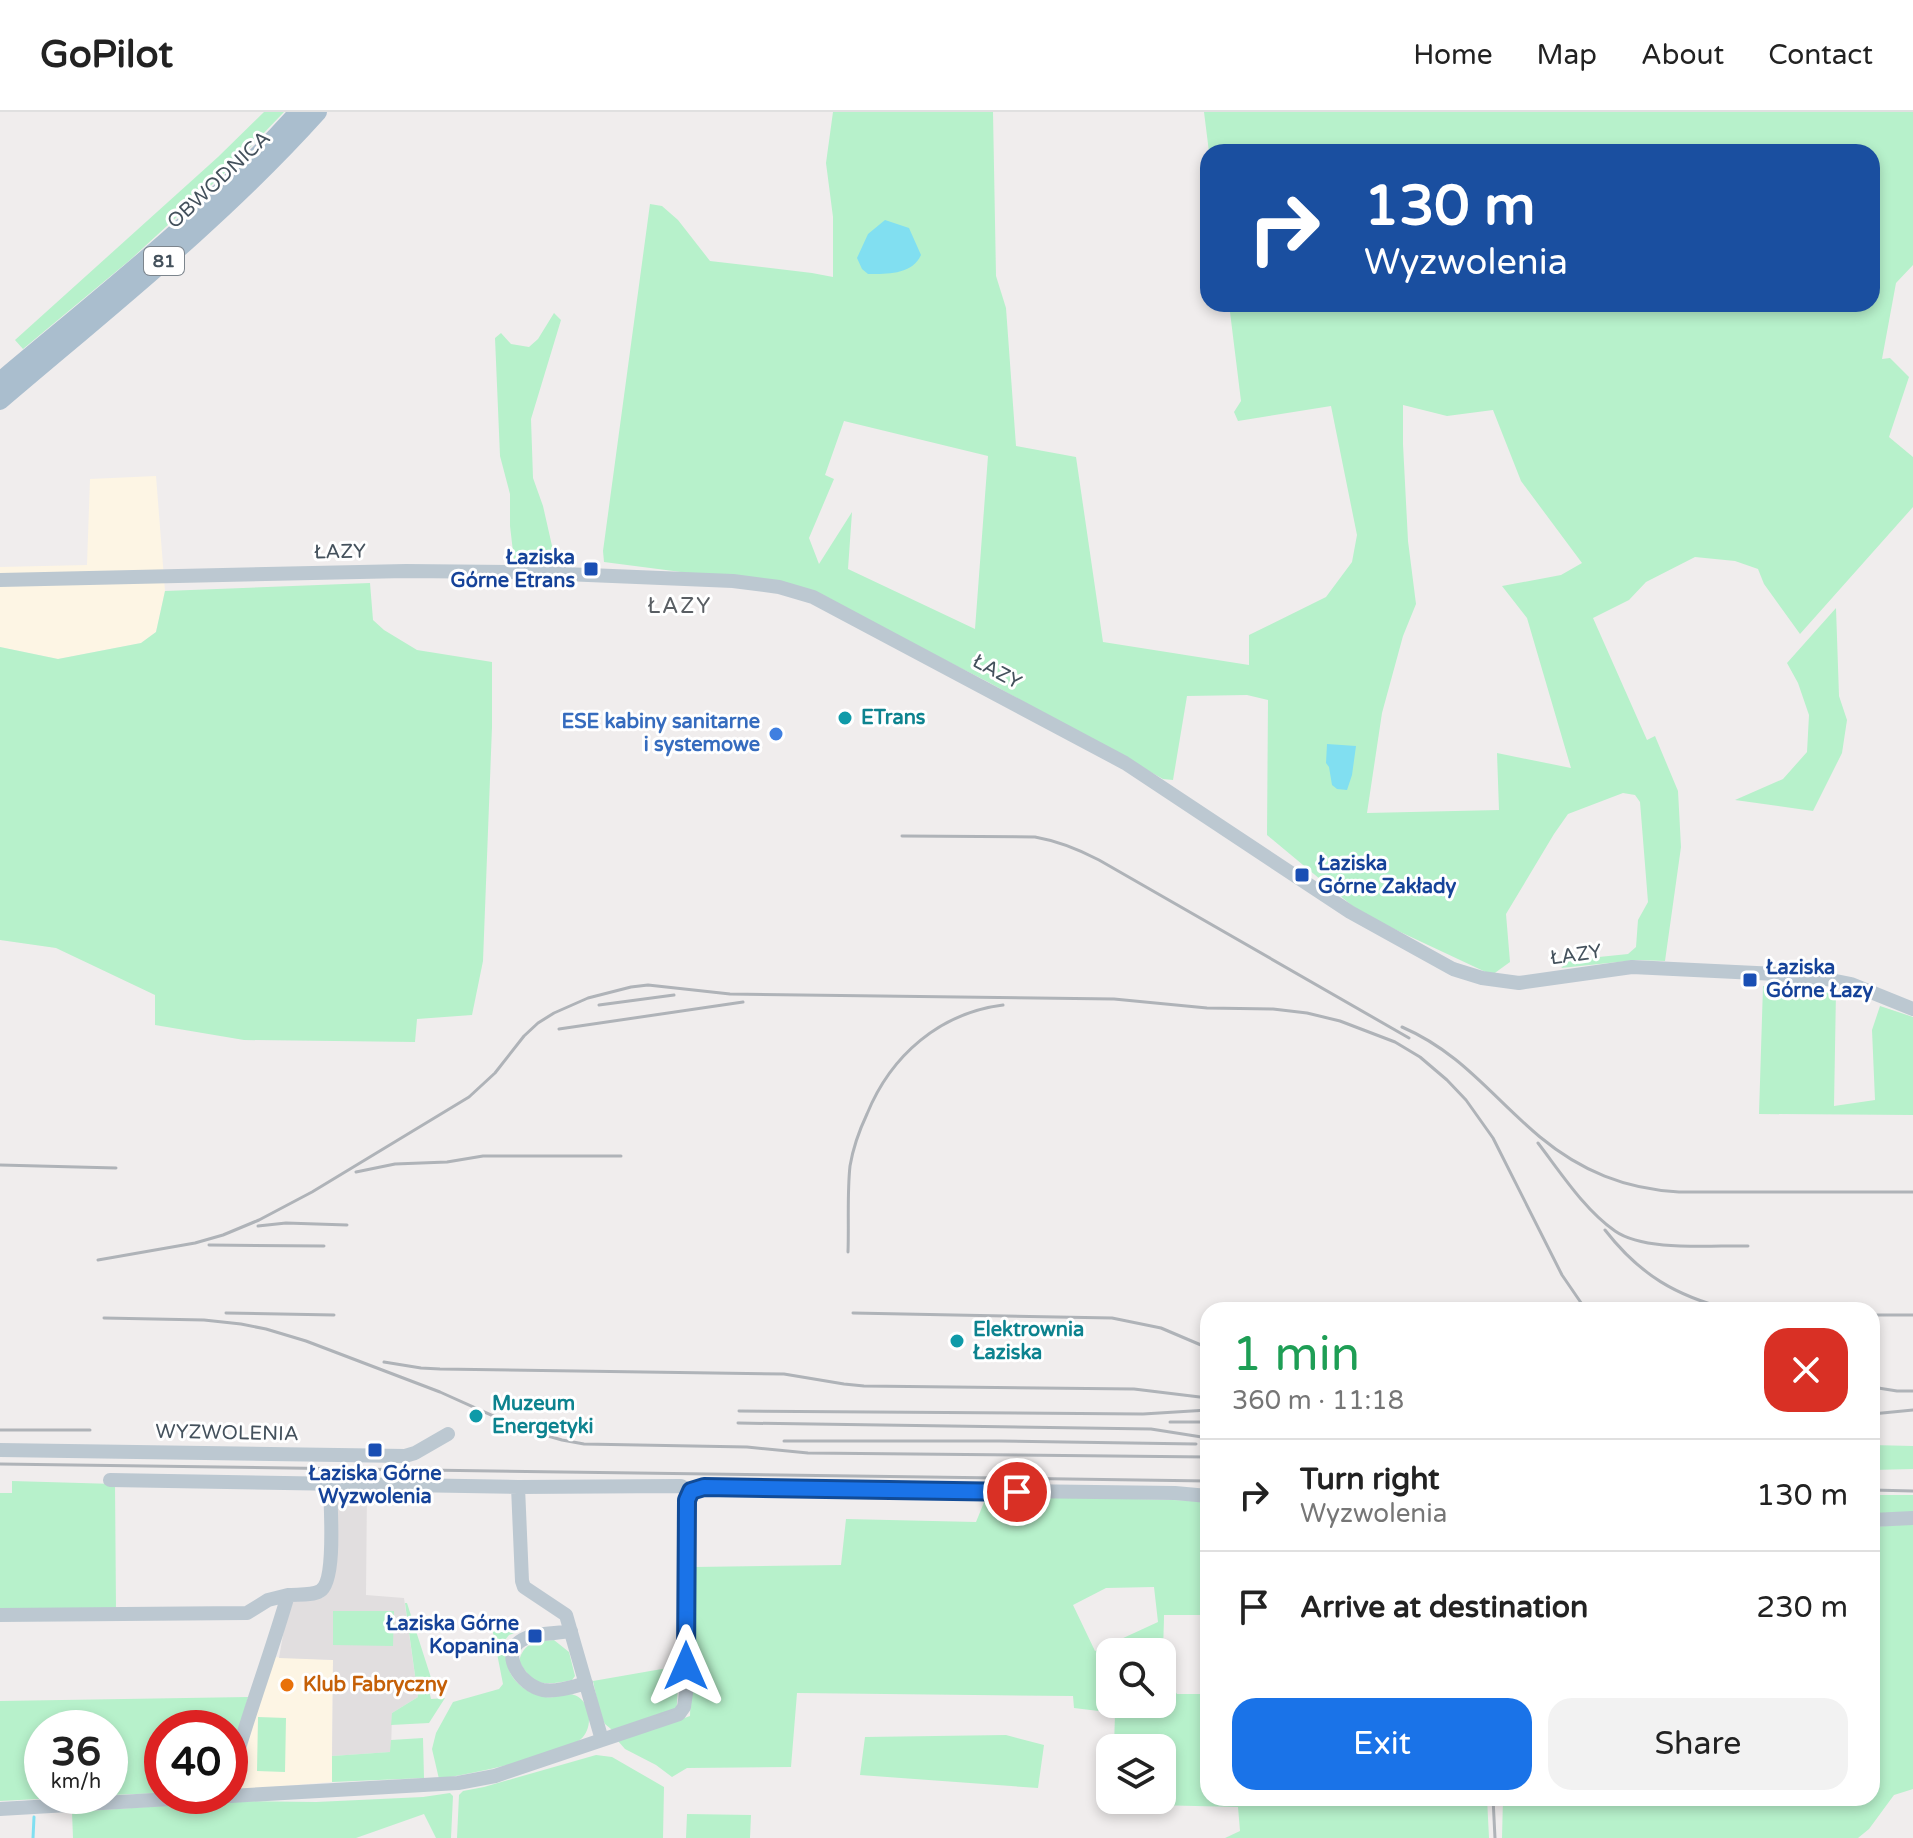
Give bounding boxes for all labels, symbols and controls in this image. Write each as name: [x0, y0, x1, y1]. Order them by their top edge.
text: GoPilot: [40, 32, 173, 78]
text: Home: [1413, 38, 1493, 72]
text: Map: [1537, 38, 1597, 72]
text: About: [1641, 38, 1724, 72]
text: Contact: [1768, 38, 1873, 72]
street label: OBWODNICA: [162, 126, 276, 234]
text: 130 m: [1364, 173, 1535, 240]
icon: right: [1232, 176, 1336, 280]
text: Wyzwolenia: [1364, 241, 1568, 284]
road number: 81: [144, 247, 184, 275]
street label: ŁAZY: [314, 540, 366, 564]
place label: Łaziska Górne Etrans: [451, 546, 575, 593]
marker: Łaziska Górne Etrans: [582, 560, 600, 578]
district label: ŁAZY: [648, 593, 712, 619]
street label: ŁAZY: [969, 649, 1026, 695]
place label: ETrans: [861, 706, 926, 730]
marker: ETrans: [836, 709, 854, 727]
place label: ESE kabiny sanitarne i systemowe: [561, 710, 760, 757]
marker: ESE kabiny sanitarne i systemowe: [767, 725, 785, 743]
place label: Łaziska Górne Zakłady: [1318, 852, 1457, 899]
marker: Łaziska Górne Zakłady: [1293, 866, 1311, 884]
street label: ŁAZY: [1549, 939, 1603, 970]
place label: Łaziska Górne Łazy: [1766, 956, 1873, 1003]
marker: Łaziska Górne Łazy: [1741, 971, 1759, 989]
place label: Elektrownia Łaziska: [973, 1318, 1084, 1365]
text: 1 min: [1232, 1326, 1360, 1384]
button: close: [1764, 1328, 1848, 1412]
marker: Elektrownia Łaziska: [948, 1332, 966, 1350]
text: 360 m · 11:18: [1232, 1385, 1404, 1416]
place label: Muzeum Energetyki: [492, 1392, 594, 1439]
marker: Muzeum Energetyki: [467, 1407, 485, 1425]
street label: WYZWOLENIA: [155, 1420, 299, 1446]
marker: Łaziska Górne Wyzwolenia: [366, 1441, 384, 1459]
pin: [983, 1458, 1051, 1526]
text: Turn right: [1300, 1461, 1440, 1498]
place label: Łaziska Górne Wyzwolenia: [309, 1462, 442, 1509]
icon: arrive: [995, 1470, 1039, 1514]
icon: right: [1232, 1473, 1276, 1517]
text: 130 m: [1756, 1477, 1848, 1514]
text: Wyzwolenia: [1300, 1498, 1447, 1529]
icon: arrive: [1232, 1585, 1276, 1629]
text: Arrive at destination: [1300, 1589, 1588, 1626]
text: 230 m: [1756, 1589, 1848, 1626]
place label: Łaziska Górne Kopanina: [386, 1612, 519, 1659]
position arrow: [644, 1624, 728, 1708]
marker: Łaziska Górne Kopanina: [526, 1627, 544, 1645]
map controls: [1096, 1638, 1176, 1814]
button: search: [1096, 1638, 1176, 1718]
place label: Klub Fabryczny: [303, 1673, 448, 1697]
marker: Klub Fabryczny: [278, 1676, 296, 1694]
button: Exit: [1232, 1698, 1532, 1790]
button: Share: [1548, 1698, 1848, 1790]
speed limit sign: 40: [144, 1710, 248, 1814]
text: 36: [51, 1728, 101, 1776]
button: layers: [1096, 1734, 1176, 1814]
text: km/h: [51, 1770, 101, 1794]

